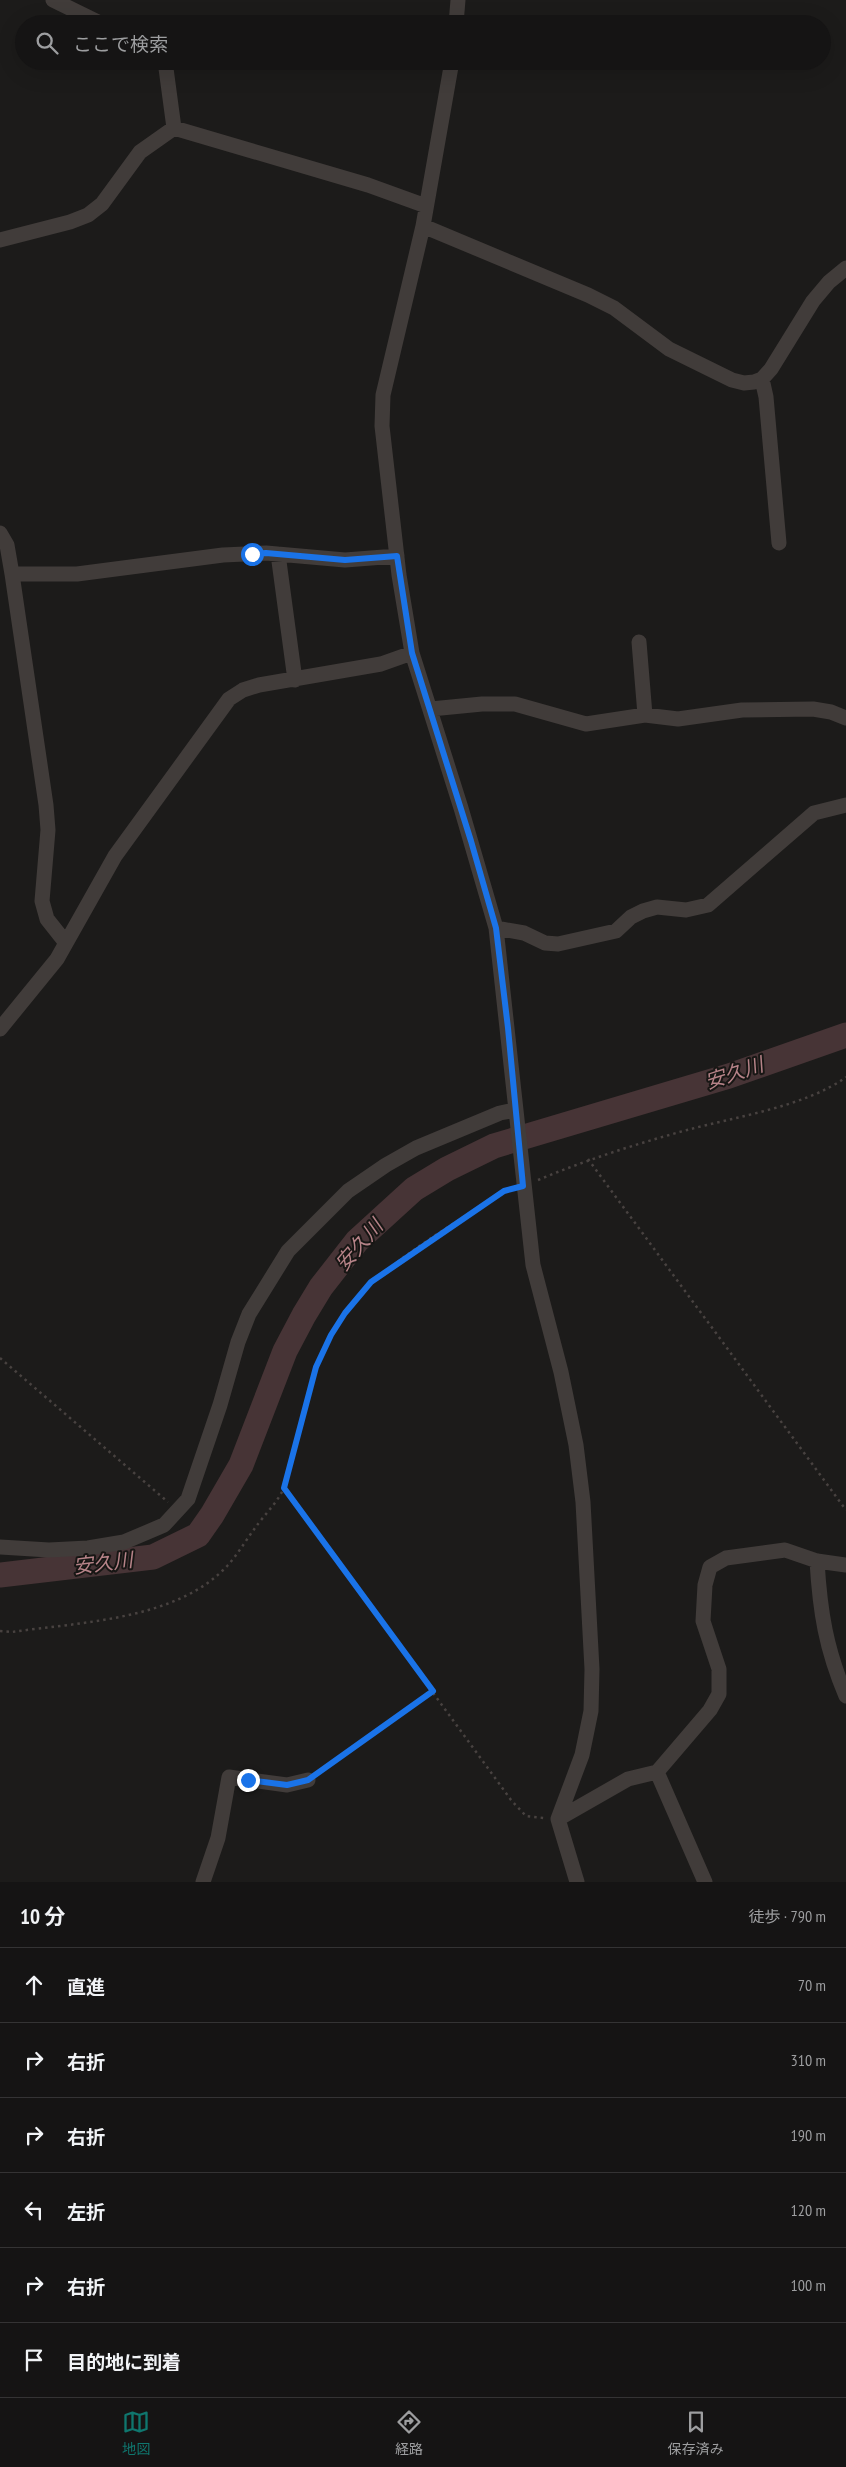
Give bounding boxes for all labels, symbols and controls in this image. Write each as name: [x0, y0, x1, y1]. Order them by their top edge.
search box: [15, 15, 831, 70]
icon: search: [33, 29, 61, 57]
text: ここで検索: [73, 32, 168, 56]
route start: [241, 543, 264, 566]
water label: 安久川: [701, 1051, 768, 1095]
water label: 安久川: [330, 1212, 390, 1276]
water label: 安久川: [72, 1546, 136, 1580]
route end: [237, 1769, 260, 1792]
text: 10 分: [20, 1903, 65, 1930]
text: 徒歩 · 790 m: [748, 1906, 826, 1926]
icon: ahead: [20, 1971, 48, 1999]
text: 直進: [67, 1975, 105, 1999]
text: 70 m: [798, 1975, 826, 1995]
icon: right: [20, 2046, 48, 2074]
text: 右折: [67, 2050, 105, 2074]
text: 310 m: [791, 2050, 826, 2070]
icon: right: [20, 2121, 48, 2149]
text: 右折: [67, 2125, 105, 2149]
text: 190 m: [791, 2125, 826, 2145]
icon: left: [20, 2196, 48, 2224]
text: 左折: [67, 2200, 105, 2224]
text: 120 m: [791, 2200, 826, 2220]
icon: right: [20, 2271, 48, 2299]
text: 右折: [67, 2275, 105, 2299]
text: 100 m: [791, 2275, 826, 2295]
icon: arrive: [20, 2346, 48, 2374]
text: 目的地に到着: [67, 2350, 181, 2374]
tab: 地図: [122, 2408, 150, 2458]
tab: 経路: [395, 2408, 423, 2458]
tab: 保存済み: [668, 2408, 724, 2458]

